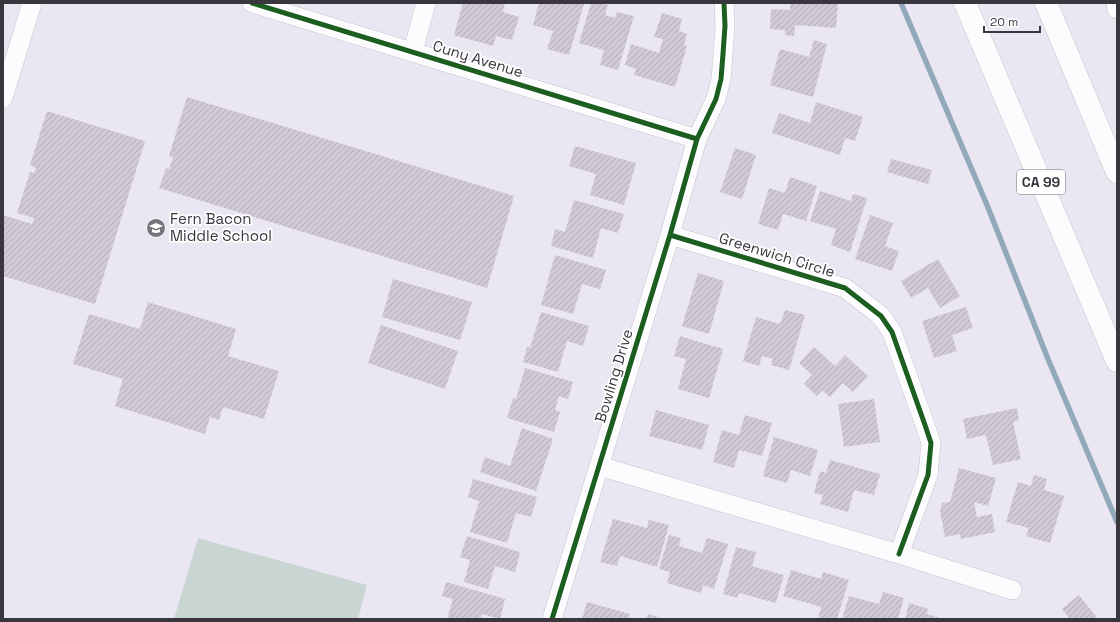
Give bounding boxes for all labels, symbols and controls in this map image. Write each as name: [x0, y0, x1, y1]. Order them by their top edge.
scale bar: [984, 8, 1040, 34]
text: 20 m: [990, 14, 1018, 30]
street label: Cuny Avenue: [431, 36, 526, 81]
road number: CA 99: [1017, 170, 1065, 194]
place label: Fern Bacon Middle School: [170, 209, 272, 245]
school or university icon: Fern Bacon Middle School: [145, 217, 167, 239]
street label: Greenwich Circle: [717, 228, 837, 281]
street label: Bowling Drive: [590, 327, 637, 425]

